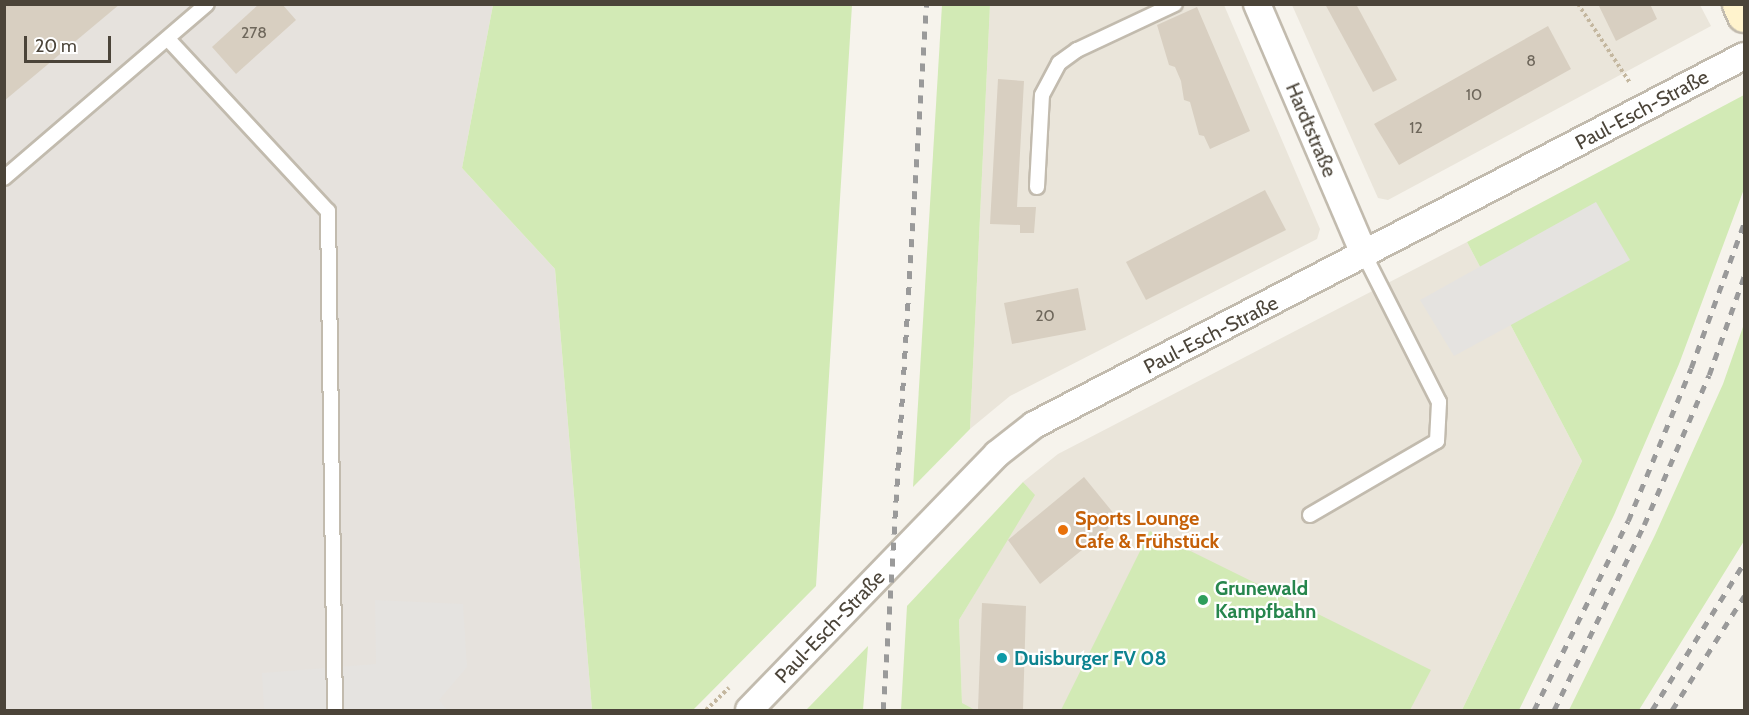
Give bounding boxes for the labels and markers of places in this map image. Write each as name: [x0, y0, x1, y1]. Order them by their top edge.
place label: Sports Lounge Cafe & Frühstück: [1075, 506, 1219, 553]
marker: Sports Lounge Cafe & Frühstück: [1056, 523, 1070, 537]
place label: Grunewald Kampfbahn: [1215, 576, 1316, 623]
marker: Grunewald Kampfbahn: [1196, 593, 1210, 607]
place label: Duisburger FV 08: [1014, 646, 1166, 670]
marker: Duisburger FV 08: [995, 651, 1009, 665]

